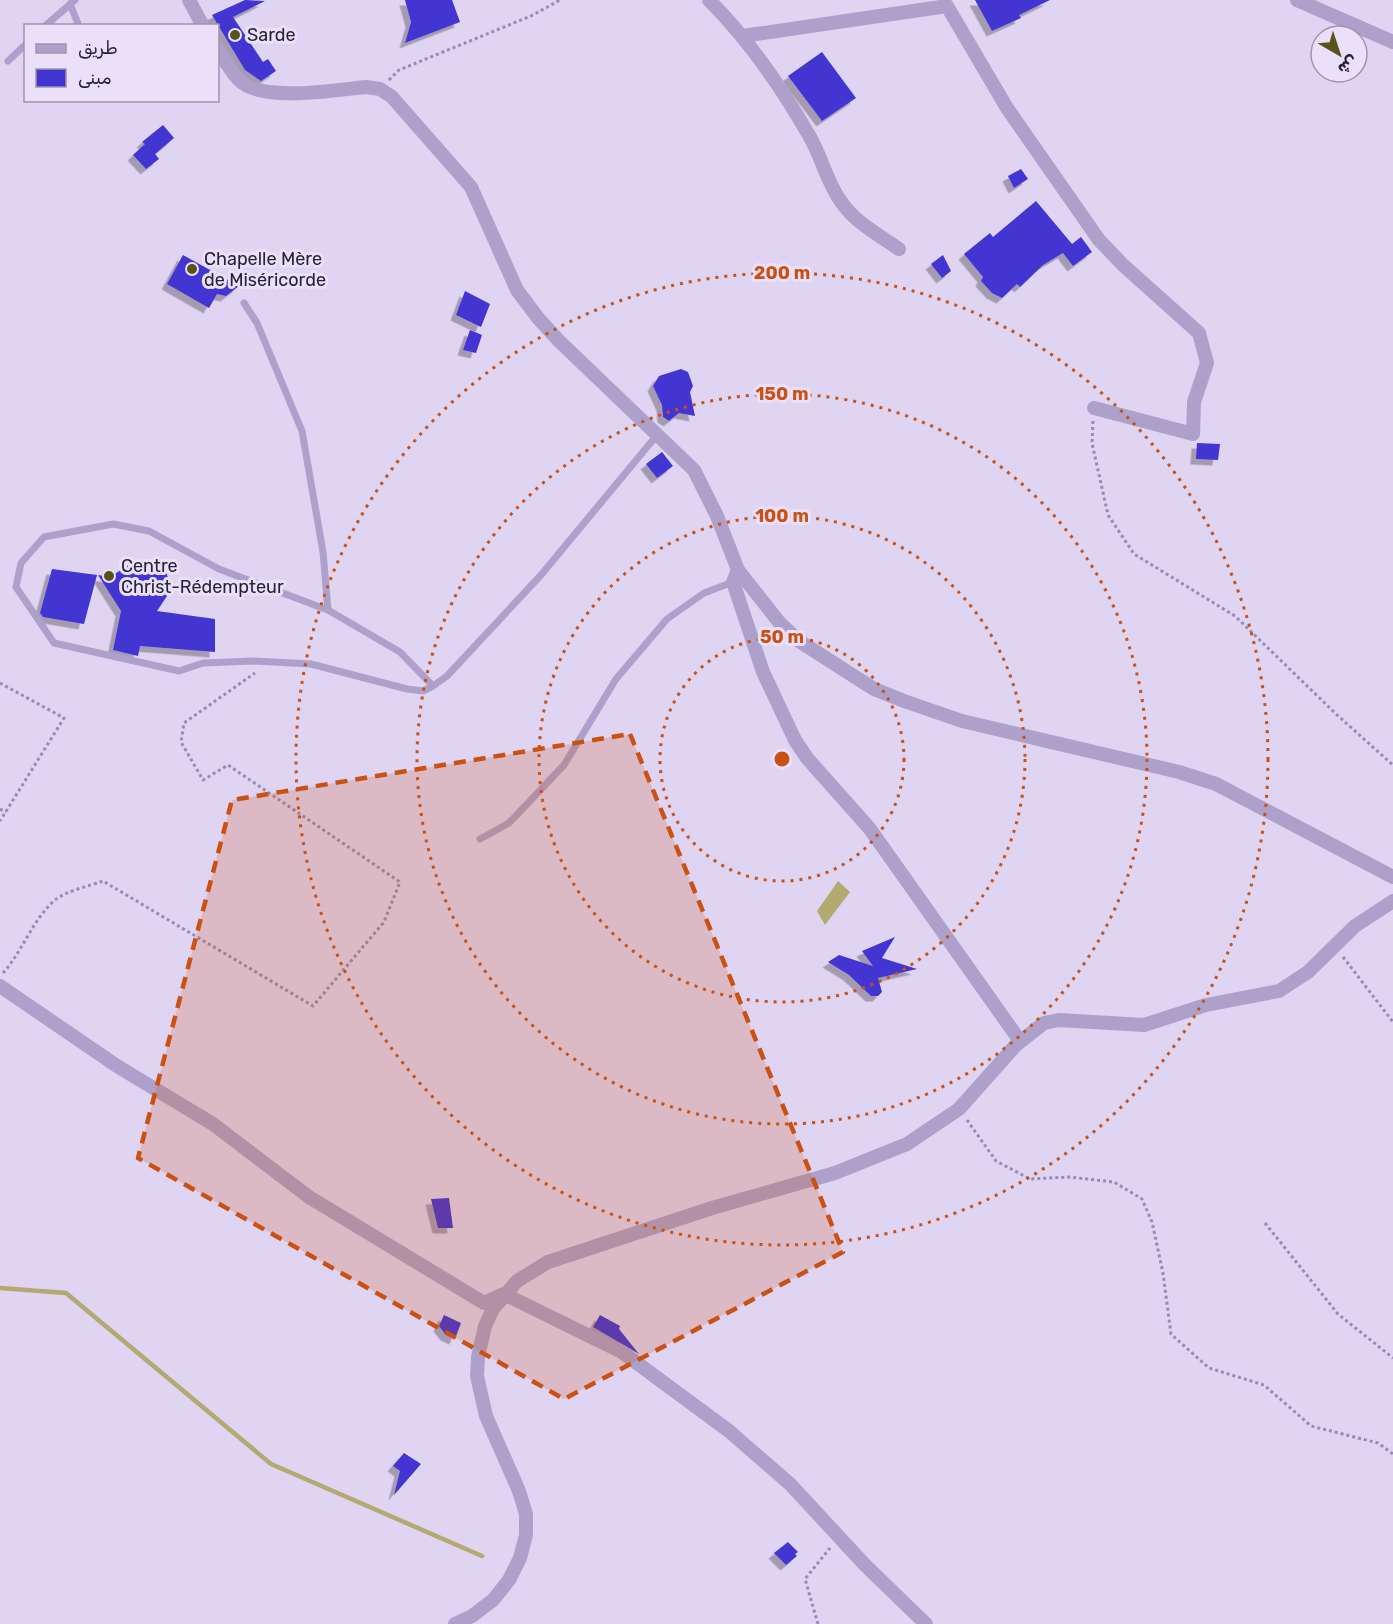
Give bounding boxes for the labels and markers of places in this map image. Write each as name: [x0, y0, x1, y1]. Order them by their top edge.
place label: Sarde: [247, 24, 296, 46]
marker: Sarde: [228, 28, 242, 42]
place label: Chapelle Mère de Miséricorde: [204, 248, 326, 291]
marker: Chapelle Mère de Miséricorde: [185, 262, 199, 276]
place label: Centre Christ-Rédempteur: [121, 555, 284, 598]
marker: Centre Christ-Rédempteur: [102, 569, 116, 583]
centre of rings: [772, 749, 792, 769]

